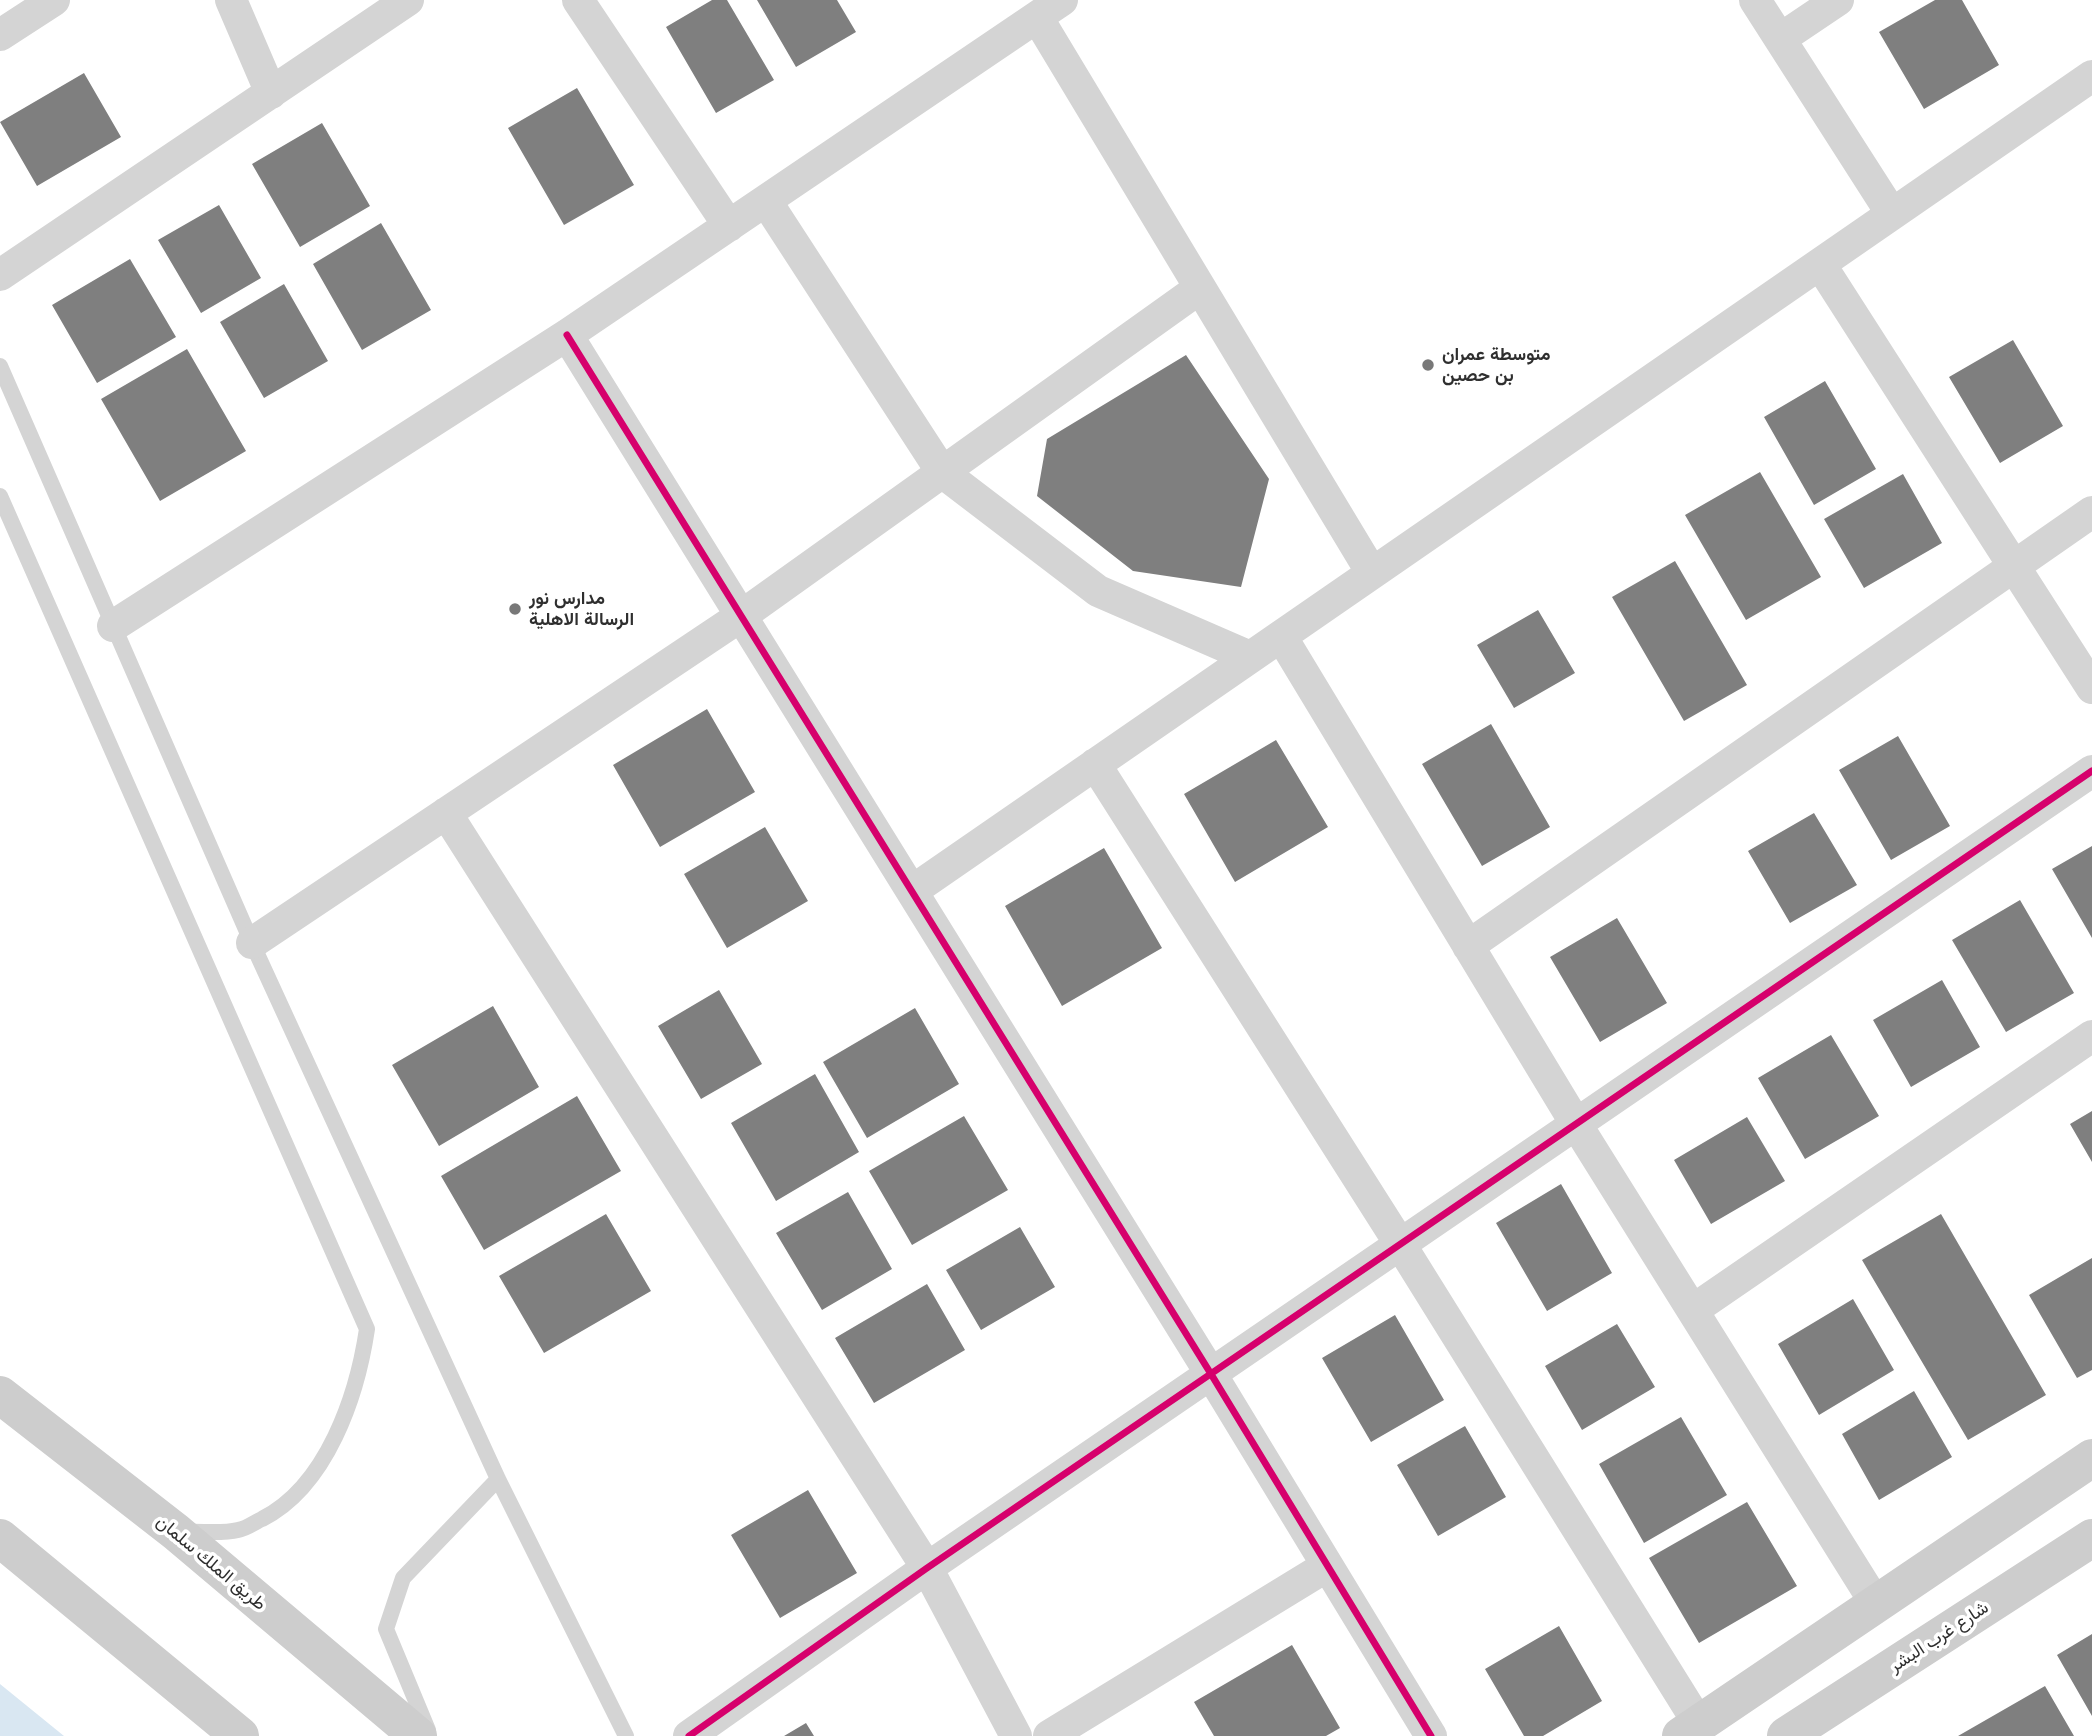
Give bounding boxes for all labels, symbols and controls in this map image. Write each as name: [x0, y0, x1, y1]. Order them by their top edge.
place label: متوسطة عمران بن حصين: [1442, 344, 1551, 386]
marker: متوسطة عمران بن حصين: [1420, 357, 1436, 373]
place label: مدارس نور الرسالة الاهلية: [529, 588, 634, 630]
marker: مدارس نور الرسالة الاهلية: [507, 601, 523, 617]
street label: طريق الملك سلمان: [152, 1511, 270, 1615]
street label: شارع غرب البشر: [1885, 1597, 1993, 1677]

